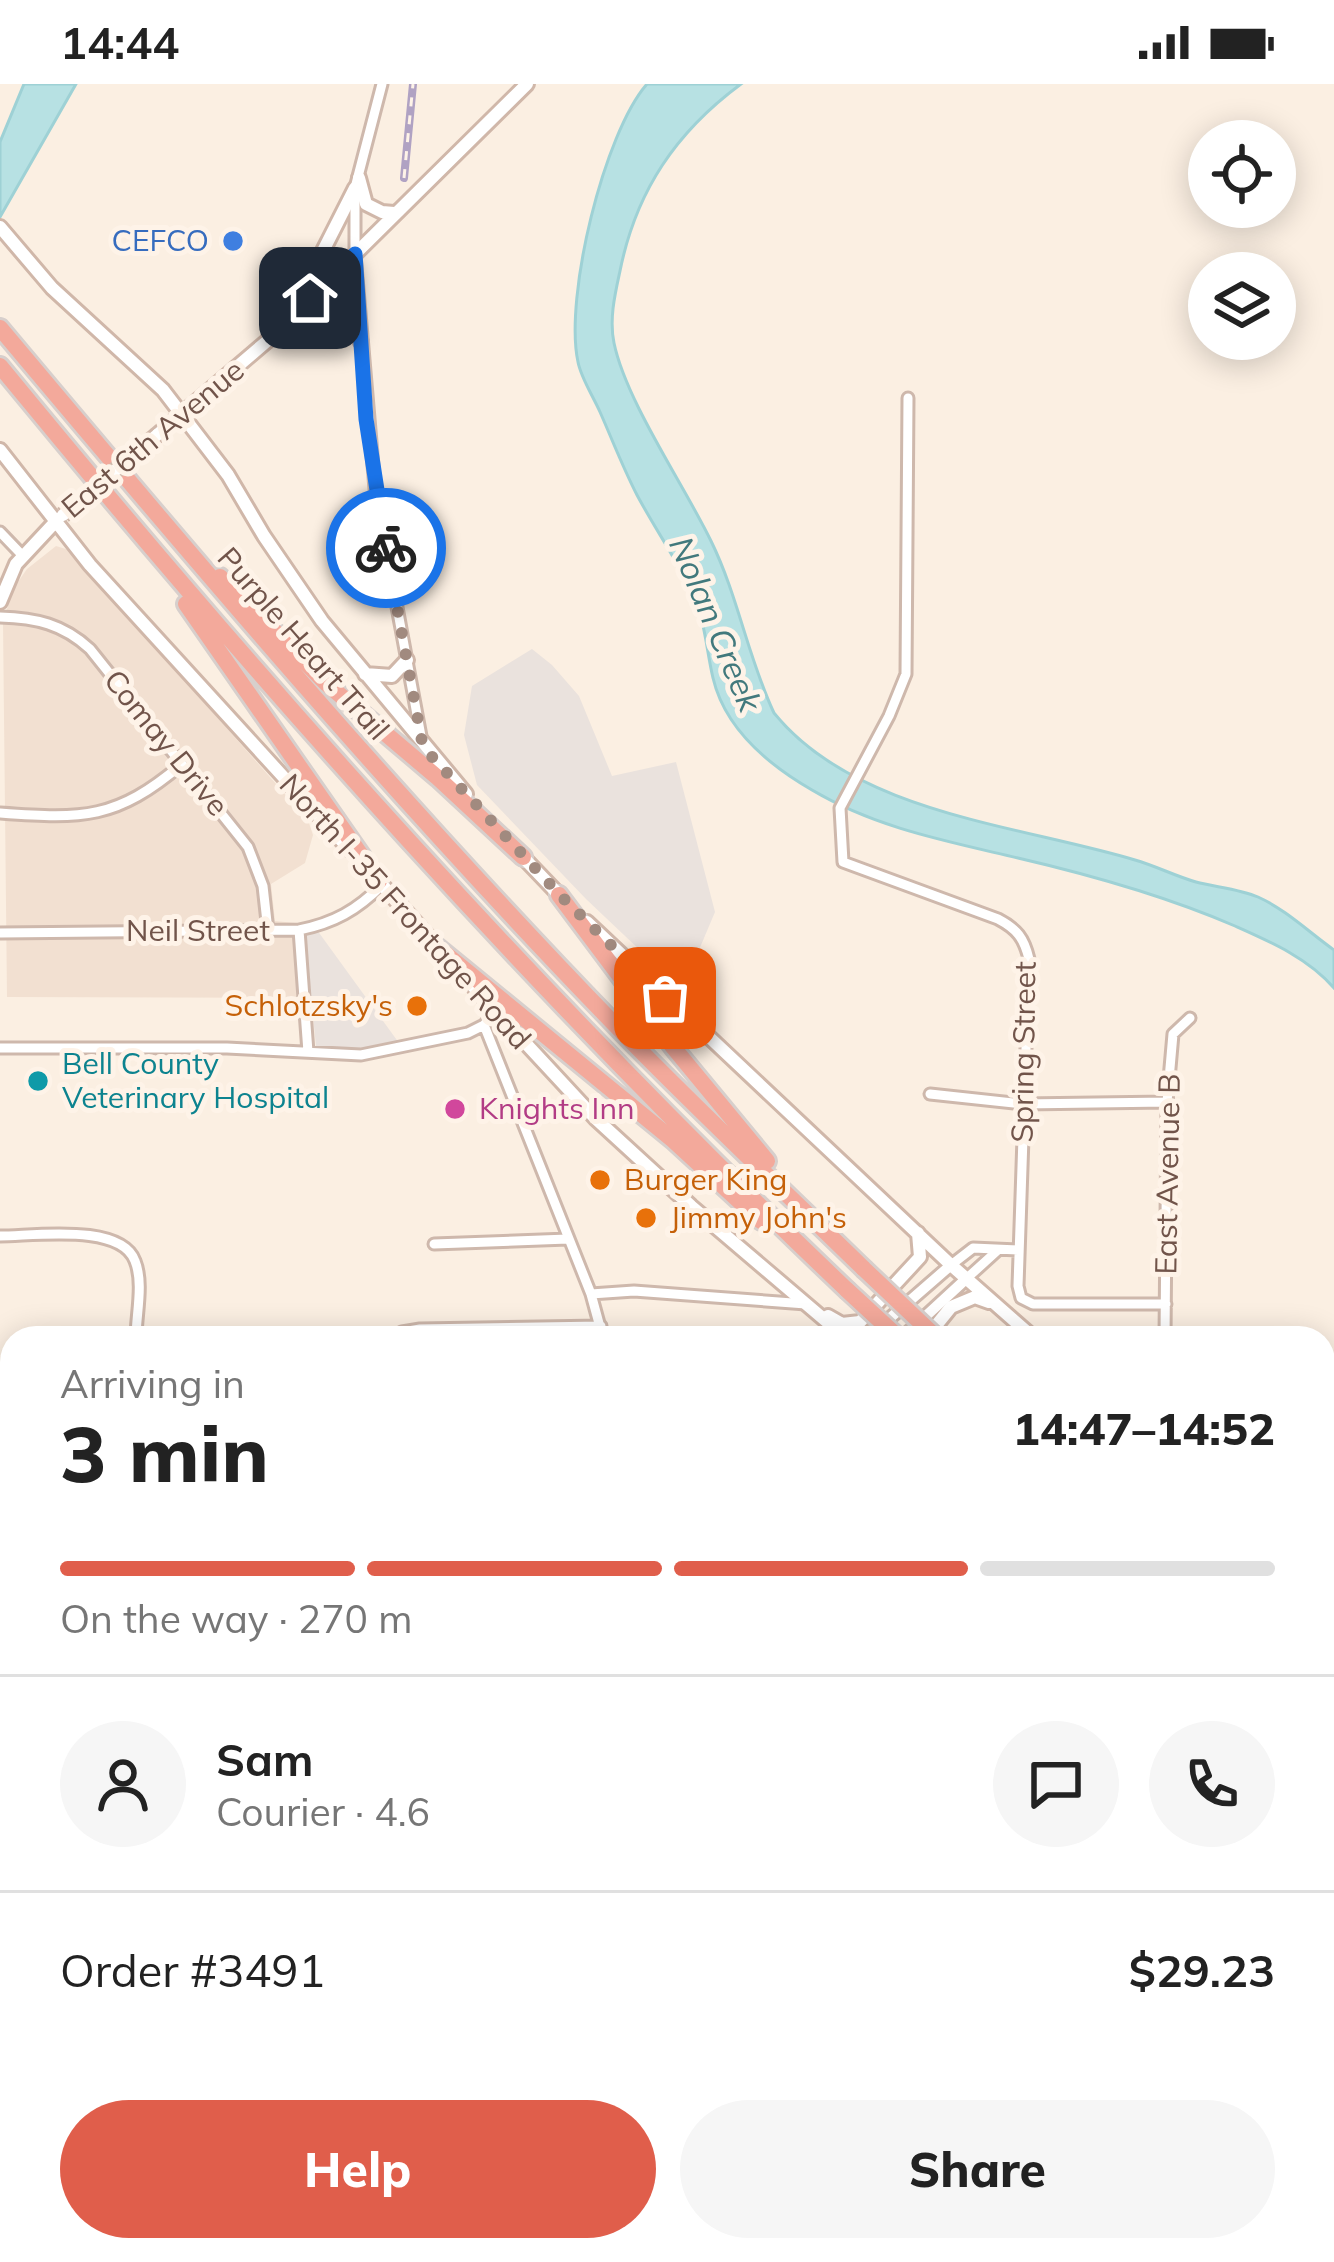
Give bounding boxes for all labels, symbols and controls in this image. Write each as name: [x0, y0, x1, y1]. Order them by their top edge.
text: 14:44: [60, 14, 179, 70]
map controls: [1188, 120, 1296, 360]
button: locate: [1188, 120, 1296, 228]
place label: CEFCO: [111, 221, 209, 259]
marker: CEFCO: [220, 228, 246, 254]
pin: [259, 247, 361, 349]
button: layers: [1188, 252, 1296, 360]
icon: home: [277, 265, 343, 331]
street label: East 6th Avenue: [53, 351, 251, 526]
courier: [326, 488, 446, 608]
icon: bike: [353, 515, 419, 581]
water label: Nolan Creek: [661, 530, 772, 718]
street label: Purple Heart Trail: [210, 539, 398, 748]
street label: Comay Drive: [96, 662, 237, 823]
street label: North I-35 Frontage Road: [272, 766, 540, 1057]
street label: Neil Street: [126, 911, 270, 949]
pin: [614, 947, 716, 1049]
street label: Spring Street: [1002, 961, 1044, 1143]
icon: bag: [632, 965, 698, 1031]
place label: Schlotzsky's: [225, 986, 393, 1024]
marker: Schlotzsky's: [404, 993, 430, 1019]
place label: Bell County Veterinary Hospital: [62, 1044, 329, 1116]
marker: Bell County Veterinary Hospital: [25, 1068, 51, 1094]
street label: East Avenue B: [1146, 1073, 1188, 1275]
place label: Knights Inn: [479, 1089, 635, 1127]
marker: Knights Inn: [442, 1096, 468, 1122]
place label: Burger King: [624, 1160, 787, 1198]
marker: Burger King: [587, 1167, 613, 1193]
place label: Jimmy John's: [670, 1198, 847, 1236]
marker: Jimmy John's: [633, 1205, 659, 1231]
text: Arriving in: [60, 1359, 245, 1408]
text: 14:47–14:52: [1013, 1400, 1275, 1456]
text: 3 min: [60, 1404, 269, 1502]
text: On the way · 270 m: [60, 1594, 412, 1643]
button: person: [60, 1721, 186, 1847]
button: chat: [993, 1721, 1119, 1847]
button: phone: [1149, 1721, 1275, 1847]
text: Sam: [216, 1731, 313, 1787]
text: Courier · 4.6: [216, 1787, 430, 1836]
text: Order #3491: [60, 1942, 325, 1998]
text: $29.23: [1129, 1942, 1275, 1998]
button: Help: [60, 2100, 656, 2238]
button: Share: [680, 2100, 1275, 2238]

